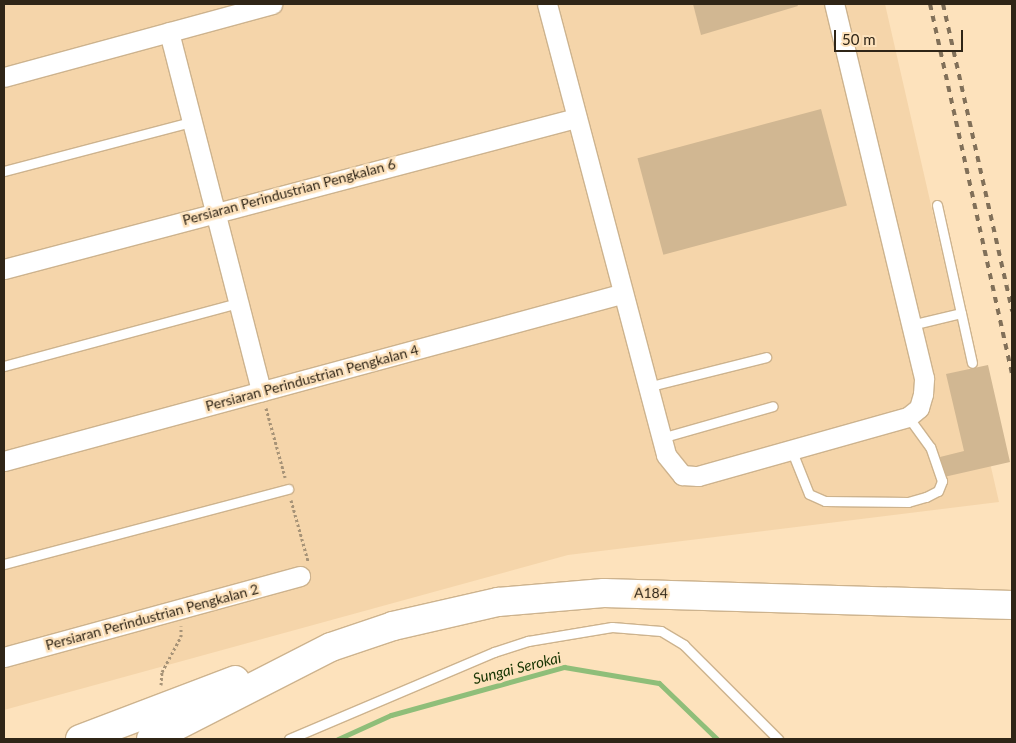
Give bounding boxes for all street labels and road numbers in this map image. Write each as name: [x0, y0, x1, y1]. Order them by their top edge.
street label: Persiaran Perindustrian Pengkalan 6: [181, 155, 397, 229]
street label: Persiaran Perindustrian Pengkalan 4: [204, 341, 420, 415]
street label: Persiaran Perindustrian Pengkalan 2: [44, 580, 260, 654]
street label: A184: [634, 584, 668, 602]

